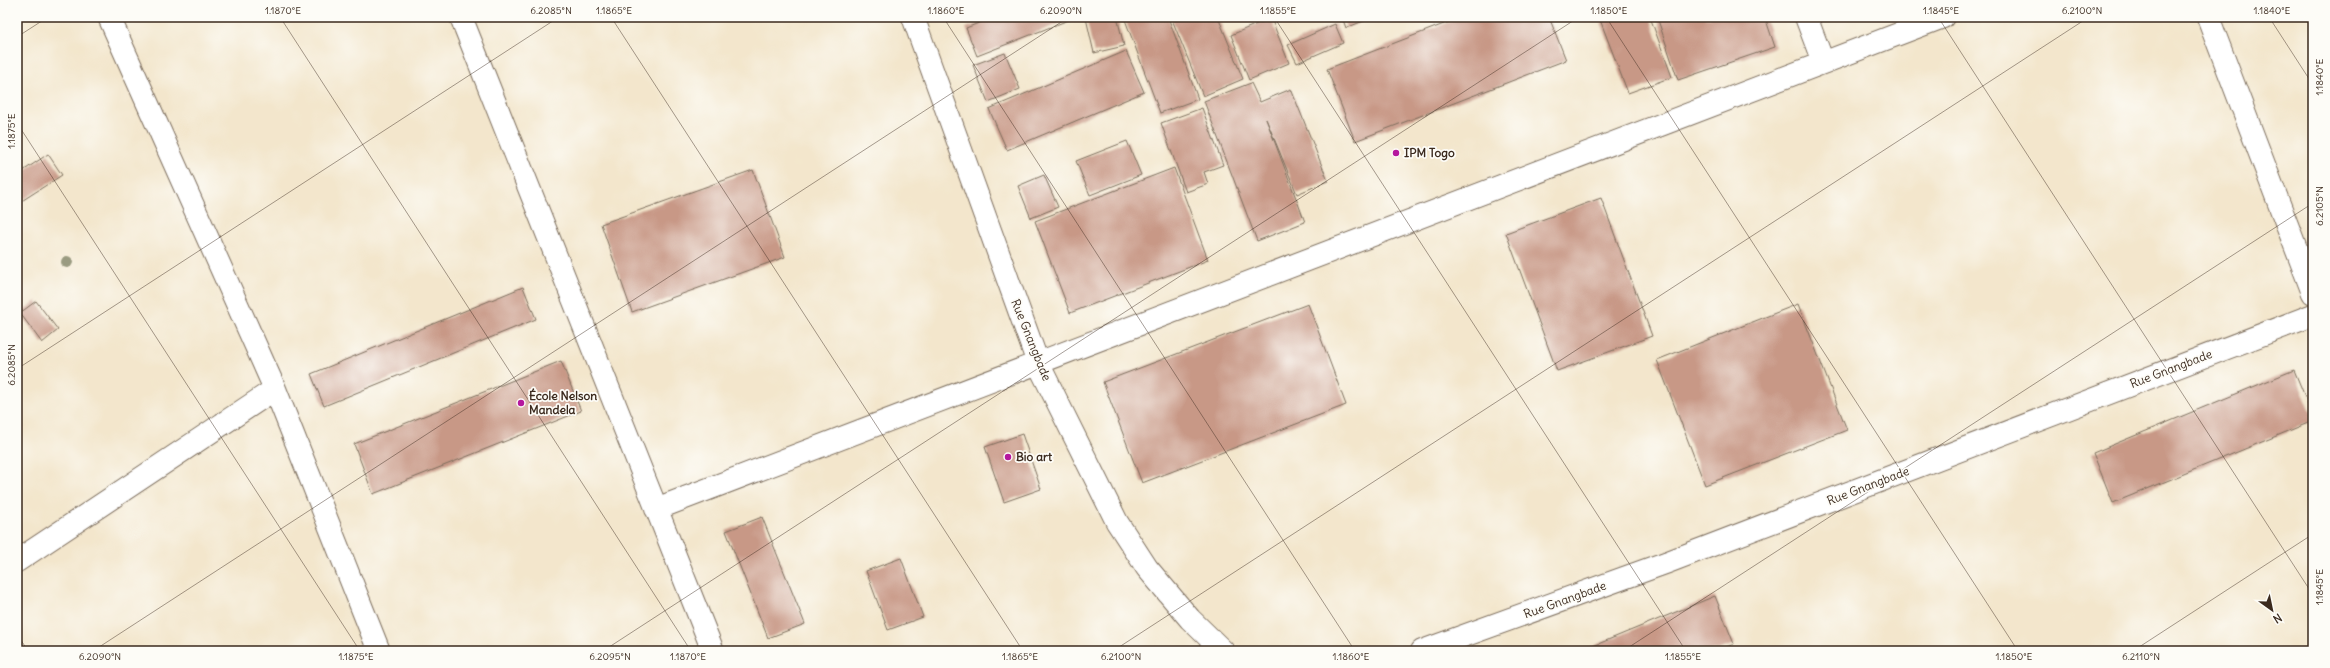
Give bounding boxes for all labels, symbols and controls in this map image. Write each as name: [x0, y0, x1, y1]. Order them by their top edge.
text: 1.1870°E: [265, 4, 301, 17]
text: 6.2085°N: [530, 4, 572, 17]
text: 1.1865°E: [596, 4, 632, 17]
text: 1.1860°E: [928, 4, 965, 17]
text: 6.2090°N: [1040, 4, 1082, 17]
text: 1.1855°E: [1260, 4, 1296, 17]
text: 1.1850°E: [1591, 4, 1628, 17]
text: 1.1845°E: [1923, 4, 1959, 17]
text: 6.2100°N: [2062, 4, 2102, 17]
text: 1.1840°E: [2254, 4, 2291, 17]
text: 1.1840°E: [2313, 58, 2326, 95]
text: 1.1875°E: [5, 113, 18, 149]
place label: IPM Togo: [1404, 145, 1455, 161]
marker: IPM Togo: [1391, 148, 1401, 158]
text: 6.2105°N: [2313, 186, 2326, 226]
street label: Rue Gnangbade: [1008, 297, 1055, 383]
text: 6.2085°N: [5, 344, 18, 386]
street label: Rue Gnangbade: [2128, 346, 2214, 391]
place label: École Nelson Mandela: [529, 388, 597, 417]
marker: École Nelson Mandela: [516, 398, 526, 408]
place label: Bio art: [1016, 449, 1053, 464]
marker: Bio art: [1003, 452, 1013, 462]
street label: Rue Gnangbade: [1825, 463, 1911, 508]
text: 1.1845°E: [2313, 569, 2326, 605]
street label: Rue Gnangbade: [1521, 578, 1608, 621]
north arrow: [2252, 590, 2292, 630]
text: N: [2270, 610, 2284, 626]
text: 6.2090°N: [79, 650, 121, 663]
text: 1.1875°E: [338, 650, 374, 663]
text: 6.2095°N: [589, 650, 631, 663]
text: 1.1870°E: [670, 650, 706, 663]
text: 1.1865°E: [1002, 650, 1038, 663]
text: 6.2100°N: [1101, 650, 1141, 663]
text: 1.1860°E: [1333, 650, 1370, 663]
text: 1.1855°E: [1665, 650, 1701, 663]
text: 1.1850°E: [1996, 650, 2033, 663]
text: 6.2110°N: [2122, 650, 2160, 663]

